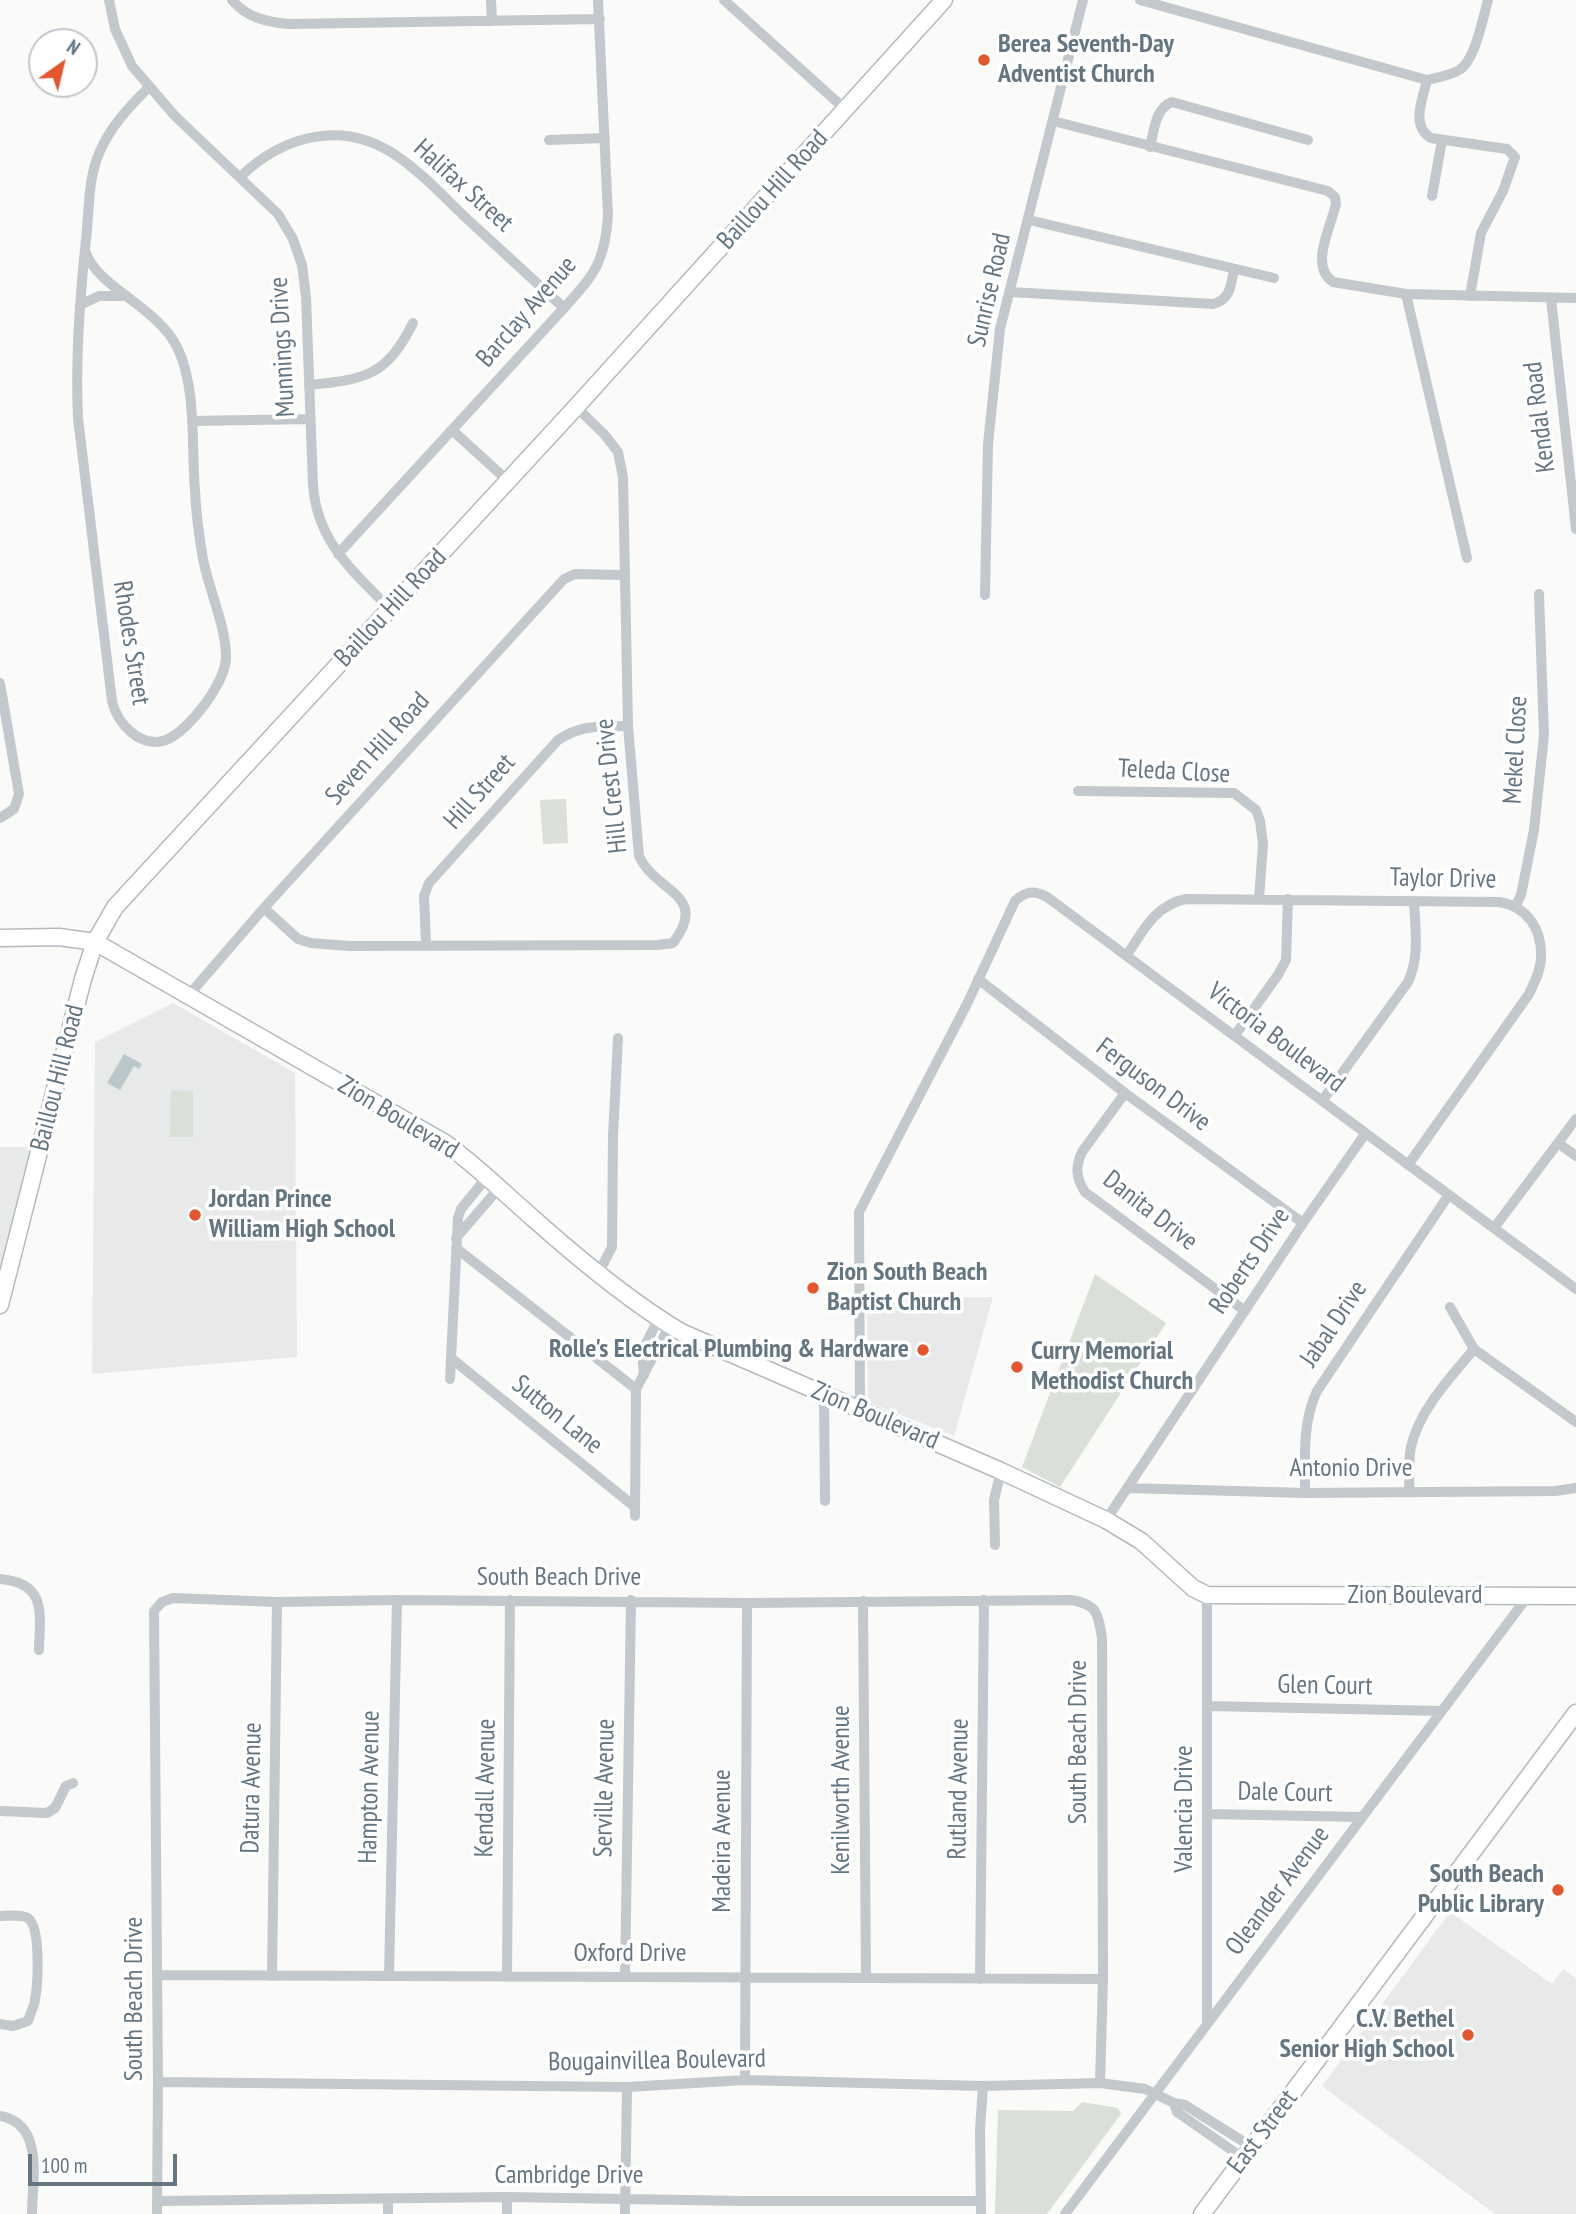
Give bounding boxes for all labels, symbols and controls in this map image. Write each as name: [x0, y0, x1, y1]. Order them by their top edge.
north arrow: [28, 28, 98, 98]
place label: Berea Seventh-Day Adventist Church: [998, 29, 1174, 90]
text: N: [63, 34, 85, 60]
marker: Berea Seventh-Day Adventist Church: [976, 52, 992, 68]
street label: Baillou Hill Road: [711, 124, 835, 256]
street label: Halifax Street: [407, 133, 519, 239]
street label: Sunrise Road: [962, 230, 1018, 350]
street label: Barclay Avenue: [470, 250, 584, 374]
street label: Munnings Drive: [264, 276, 302, 418]
street label: Kendal Road: [1518, 360, 1562, 474]
street label: Baillou Hill Road: [328, 543, 454, 673]
street label: Rhodes Street: [106, 579, 156, 707]
street label: Seven Hill Road: [319, 686, 437, 812]
street label: Mekel Close: [1498, 695, 1534, 805]
street label: Hill Crest Drive: [589, 717, 635, 855]
street label: Hill Street: [438, 748, 522, 836]
street label: Teleda Close: [1117, 753, 1231, 791]
street label: Taylor Drive: [1389, 862, 1497, 896]
street label: Victoria Boulevard: [1201, 976, 1351, 1100]
street label: Baillou Hill Road: [25, 1001, 91, 1155]
street label: Ferguson Drive: [1090, 1032, 1216, 1138]
street label: Zion Boulevard: [332, 1070, 464, 1166]
street label: Danita Drive: [1096, 1164, 1204, 1258]
place label: Jordan Prince William High School: [209, 1184, 395, 1246]
street label: Roberts Drive: [1203, 1202, 1297, 1320]
marker: Jordan Prince William High School: [187, 1207, 203, 1223]
place label: Zion South Beach Baptist Church: [827, 1257, 988, 1318]
street label: Jabal Drive: [1294, 1275, 1374, 1373]
marker: Zion South Beach Baptist Church: [805, 1280, 821, 1296]
place label: Rolle's Electrical Plumbing & Hardware: [549, 1334, 909, 1366]
place label: Curry Memorial Methodist Church: [1031, 1336, 1193, 1398]
marker: Rolle's Electrical Plumbing & Hardware: [915, 1342, 931, 1358]
marker: Curry Memorial Methodist Church: [1009, 1359, 1025, 1375]
street label: Sutton Lane: [505, 1369, 609, 1461]
street label: Zion Boulevard: [807, 1375, 943, 1457]
street label: Antonio Drive: [1290, 1453, 1412, 1485]
street label: South Beach Drive: [477, 1562, 641, 1594]
street label: Zion Boulevard: [1347, 1580, 1483, 1612]
street label: South Beach Drive: [1063, 1660, 1095, 1824]
street label: Glen Court: [1277, 1670, 1373, 1702]
street label: Kenilworth Avenue: [826, 1705, 858, 1875]
street label: Hampton Avenue: [353, 1710, 387, 1864]
street label: Kendall Avenue: [469, 1718, 503, 1858]
street label: Serville Avenue: [588, 1718, 622, 1858]
street label: Rutland Avenue: [942, 1718, 976, 1860]
street label: Datura Avenue: [235, 1722, 269, 1854]
street label: Valencia Drive: [1169, 1745, 1201, 1873]
street label: Madeira Avenue: [707, 1769, 739, 1913]
street label: Dale Court: [1237, 1777, 1333, 1809]
street label: Oleander Avenue: [1219, 1820, 1337, 1962]
place label: South Beach Public Library: [1418, 1859, 1544, 1920]
marker: South Beach Public Library: [1550, 1882, 1566, 1898]
street label: South Beach Drive: [119, 1917, 151, 2081]
street label: Oxford Drive: [573, 1938, 687, 1970]
place label: C.V. Bethel Senior High School: [1280, 2004, 1454, 2066]
marker: C.V. Bethel Senior High School: [1460, 2027, 1476, 2043]
street label: Bougainvillea Boulevard: [548, 2044, 766, 2078]
street label: East Street: [1221, 2084, 1305, 2180]
scale bar: [32, 2140, 180, 2184]
text: 100 m: [41, 2152, 87, 2179]
street label: Cambridge Drive: [495, 2160, 643, 2192]

